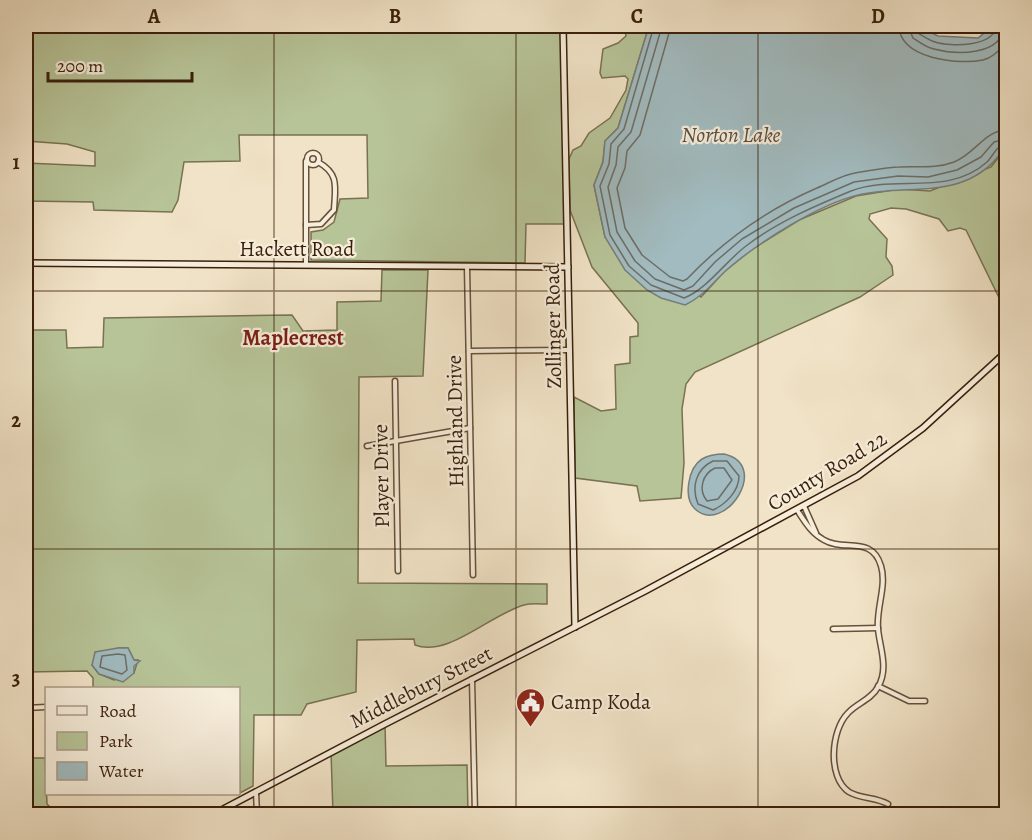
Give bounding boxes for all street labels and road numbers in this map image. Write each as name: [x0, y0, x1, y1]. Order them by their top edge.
street label: Hackett Road: [239, 235, 355, 263]
street label: Zollinger Road: [538, 262, 568, 389]
street label: Highland Drive: [440, 355, 470, 487]
street label: Player Drive: [366, 424, 396, 528]
street label: County Road 22: [762, 424, 892, 518]
street label: Middlebury Street: [345, 639, 497, 735]

